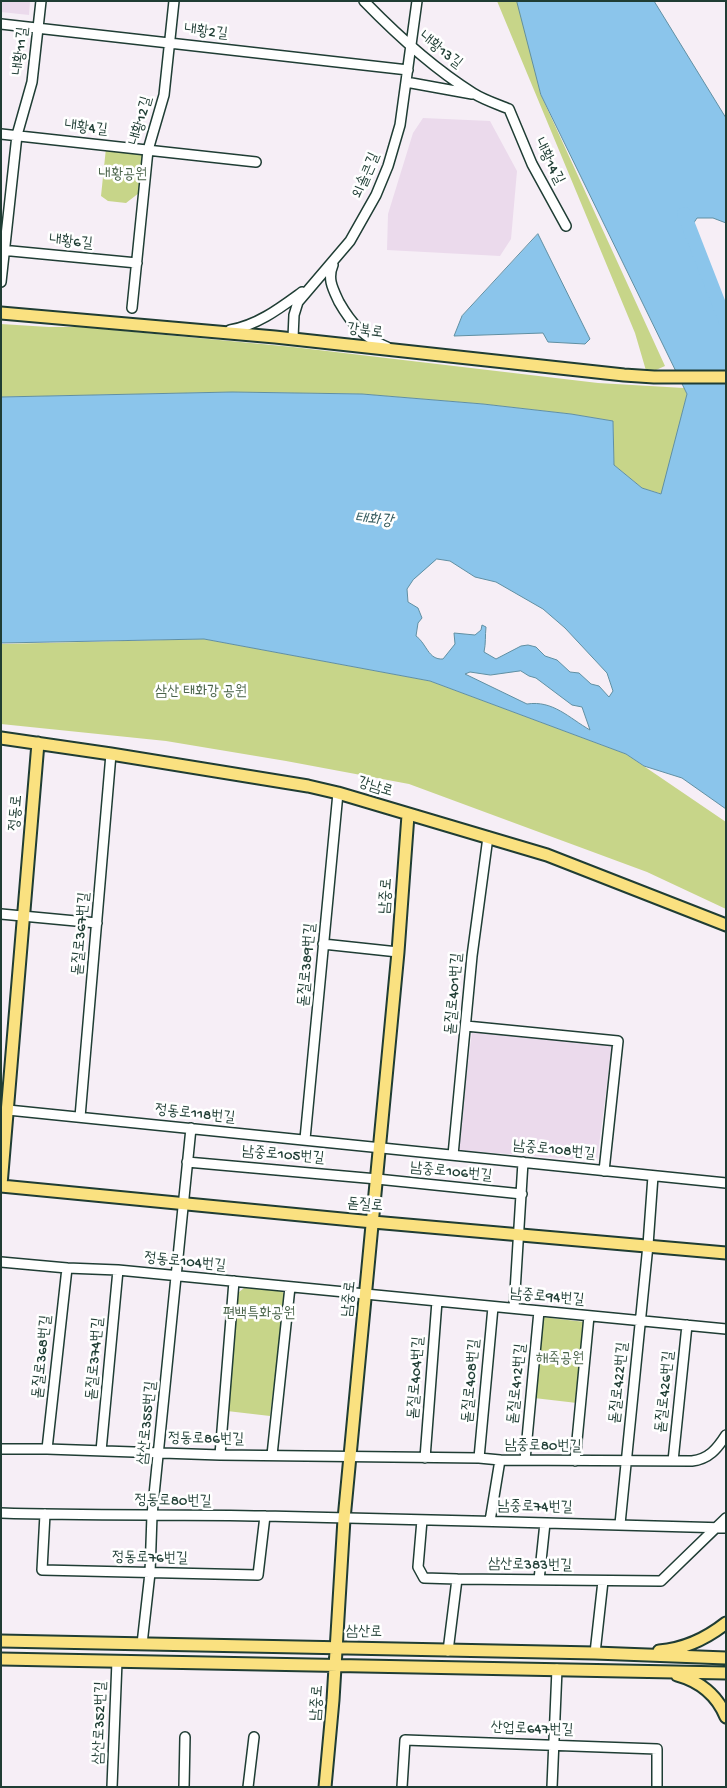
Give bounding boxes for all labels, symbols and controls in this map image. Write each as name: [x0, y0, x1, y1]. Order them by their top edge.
street label: 내황2길: [183, 22, 229, 44]
street label: 내황11길: [11, 26, 33, 76]
street label: 내황13길: [415, 28, 465, 74]
street label: 내황12길: [127, 95, 157, 147]
street label: 내황4길: [64, 118, 108, 140]
street label: 내황14길: [529, 136, 567, 188]
street label: 외솔큰길: [349, 150, 385, 202]
park label: 내황공원: [99, 167, 147, 185]
street label: 내황6길: [48, 232, 94, 254]
street label: 강북로: [346, 321, 384, 343]
water label: 태화강: [354, 510, 394, 532]
park label: 삼산 태화강 공원: [155, 684, 247, 702]
street label: 강남로: [355, 774, 395, 802]
street label: 정동로: [6, 794, 28, 832]
street label: 남중로: [377, 877, 397, 915]
street label: 돋질로367번길: [69, 892, 95, 976]
street label: 돋질로389번길: [295, 922, 321, 1008]
street label: 돋질로401번길: [442, 952, 468, 1036]
street label: 정동로118번길: [154, 1102, 236, 1128]
street label: 남중로108번길: [512, 1138, 596, 1164]
street label: 남중로105번길: [241, 1143, 325, 1169]
street label: 남중로106번길: [409, 1160, 493, 1186]
street label: 돋질로: [346, 1195, 384, 1217]
street label: 정동로104번길: [143, 1250, 227, 1276]
street label: 남중로: [339, 1280, 361, 1318]
street label: 남중로94번길: [509, 1286, 585, 1310]
park label: 편백특화공원: [223, 1306, 295, 1324]
street label: 돋질로368번길: [30, 1314, 56, 1400]
street label: 돋질로374번길: [83, 1317, 109, 1401]
street label: 돋질로404번길: [405, 1336, 429, 1420]
street label: 돋질로408번길: [459, 1338, 485, 1424]
street label: 돋질로422번길: [607, 1341, 633, 1425]
street label: 돋질로412번길: [505, 1343, 531, 1425]
street label: 돋질로426번길: [653, 1350, 679, 1434]
park label: 해죽공원: [536, 1351, 584, 1369]
street label: 삼산로355번길: [135, 1380, 161, 1466]
street label: 정동로86번길: [168, 1430, 244, 1450]
street label: 남중로80번길: [504, 1437, 582, 1457]
street label: 정동로80번길: [134, 1492, 212, 1512]
street label: 남중로74번길: [497, 1498, 573, 1518]
street label: 정동로76번길: [112, 1549, 188, 1569]
street label: 삼산로383번길: [488, 1556, 572, 1576]
street label: 삼산로: [346, 1624, 382, 1642]
street label: 삼산로352번길: [91, 1681, 111, 1765]
street label: 남중로: [308, 1684, 328, 1722]
street label: 산업로647번길: [490, 1720, 574, 1740]

